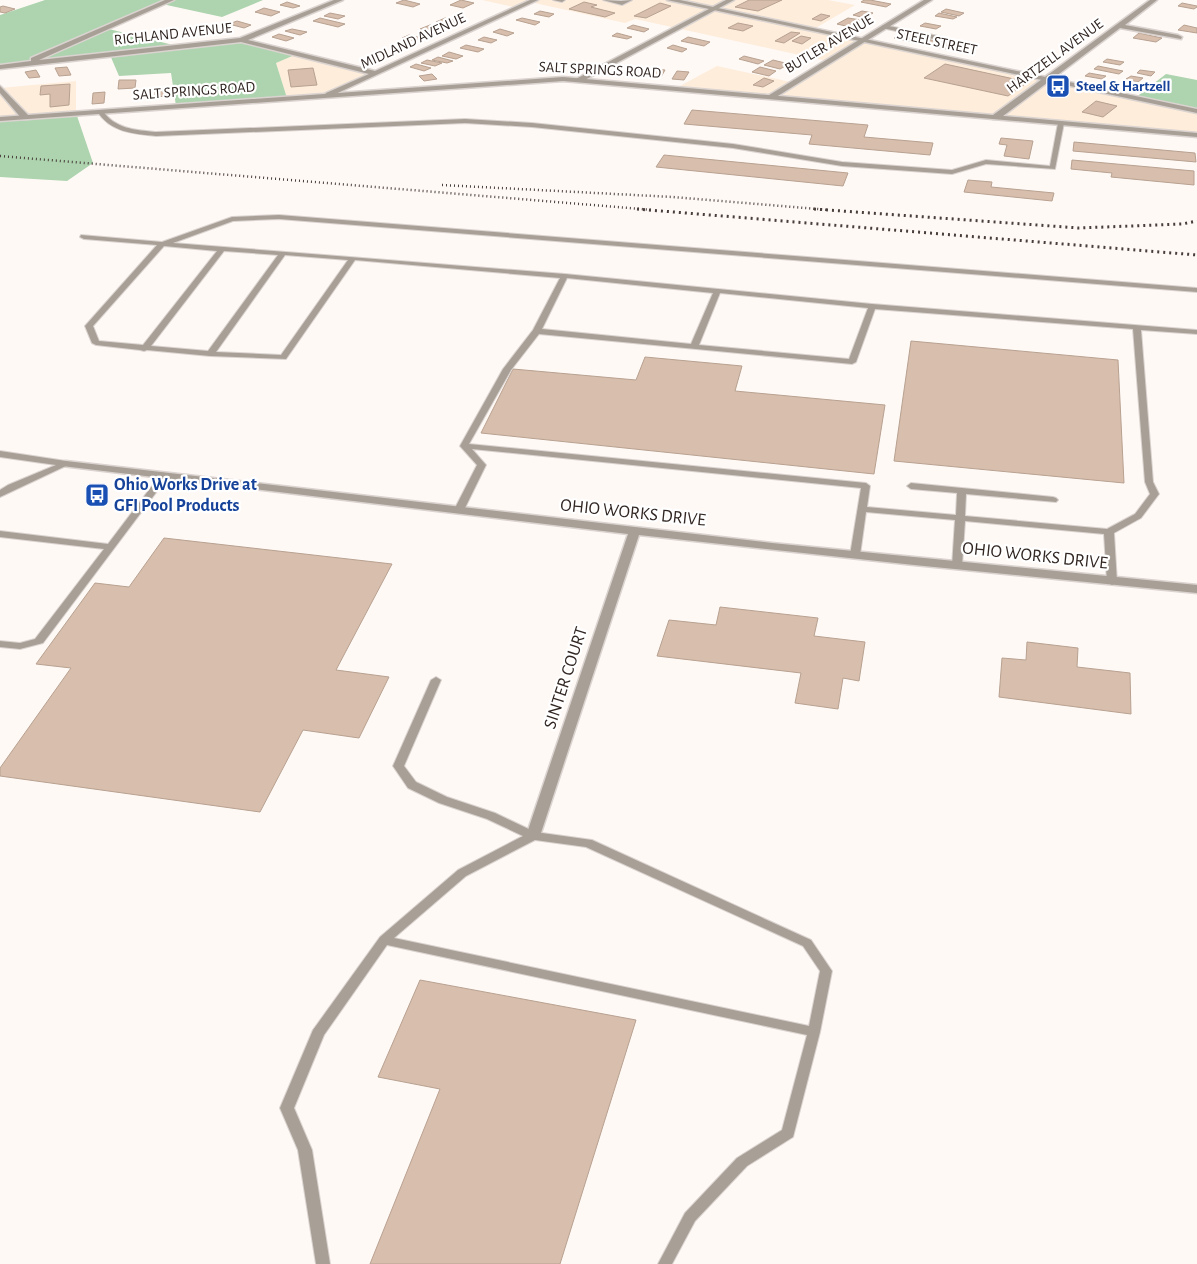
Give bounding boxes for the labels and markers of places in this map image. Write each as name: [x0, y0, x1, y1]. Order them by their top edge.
bus stop icon: Steel & Hartzell: [1045, 73, 1071, 99]
place label: Steel & Hartzell: [1076, 79, 1170, 94]
place label: Ohio Works Drive at GFI Pool Products: [114, 476, 257, 515]
bus stop icon: Ohio Works Drive at GFI Pool Products: [84, 482, 110, 508]

